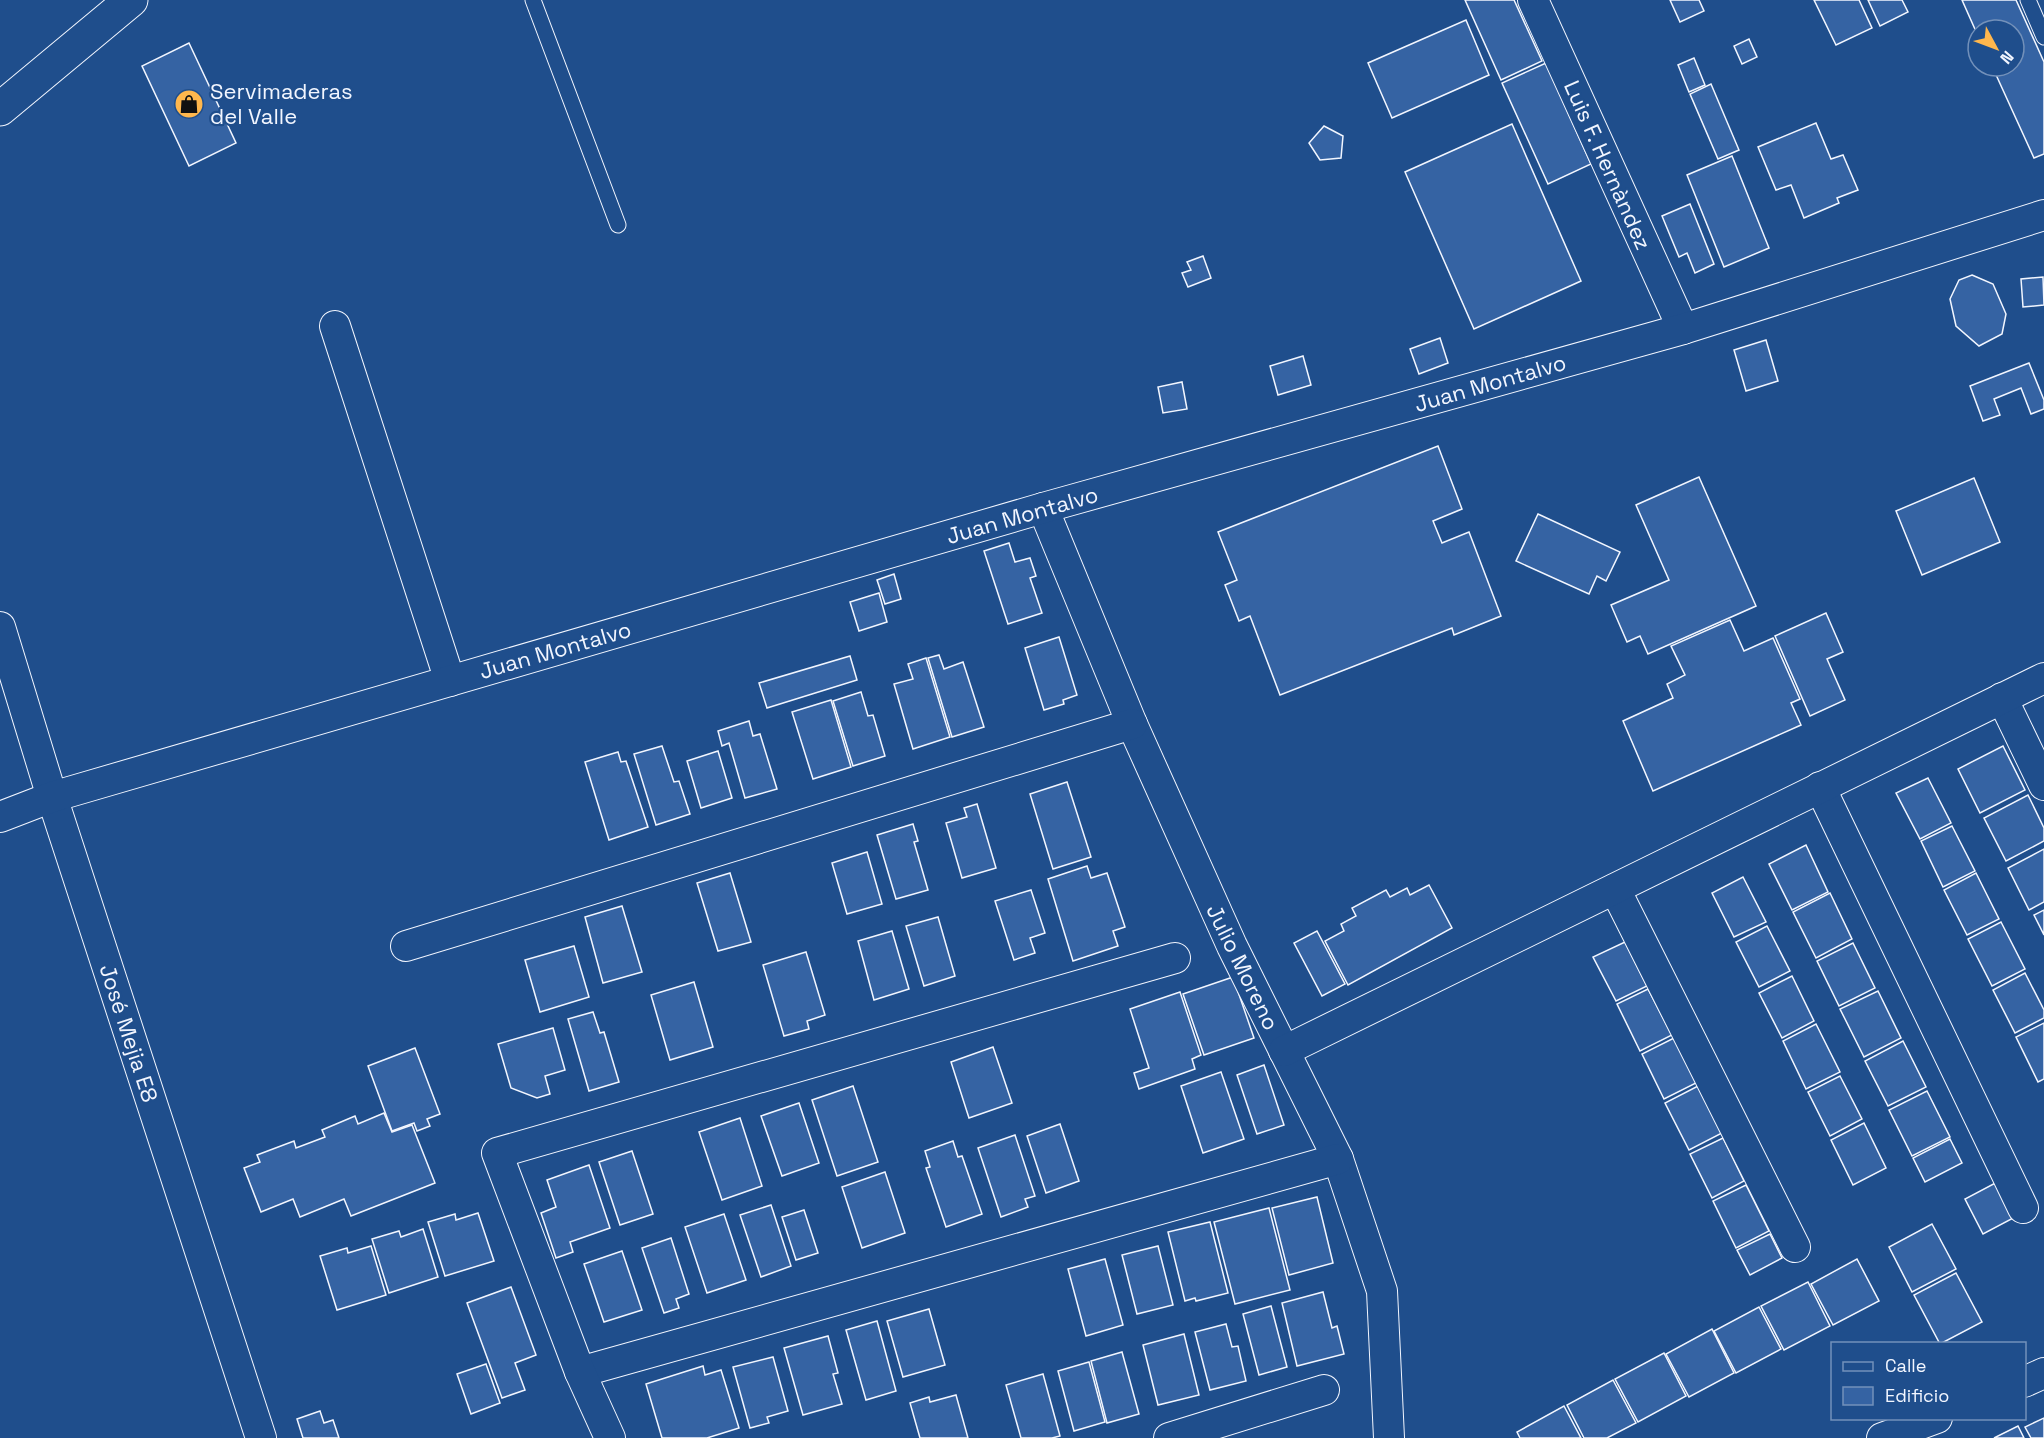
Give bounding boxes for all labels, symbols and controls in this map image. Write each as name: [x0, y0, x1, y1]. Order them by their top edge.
north arrow: [1966, 18, 2026, 78]
text: N: [1995, 47, 2018, 68]
street label: Luis F. Hernàndez: [1558, 76, 1658, 254]
place label: Servimaderas del Valle: [210, 77, 353, 130]
shop icon: Servimaderas del Valle: [173, 88, 205, 120]
street label: Juan Montalvo: [1411, 348, 1569, 418]
street label: Juan Montalvo: [943, 480, 1101, 550]
street label: Juan Montalvo: [476, 615, 634, 685]
street label: Julio Moreno: [1200, 899, 1286, 1035]
street label: José Mejia E8: [93, 960, 165, 1106]
legend: [1831, 1342, 2026, 1420]
text: Calle: [1885, 1354, 1926, 1377]
text: Edificio: [1885, 1384, 1949, 1407]

